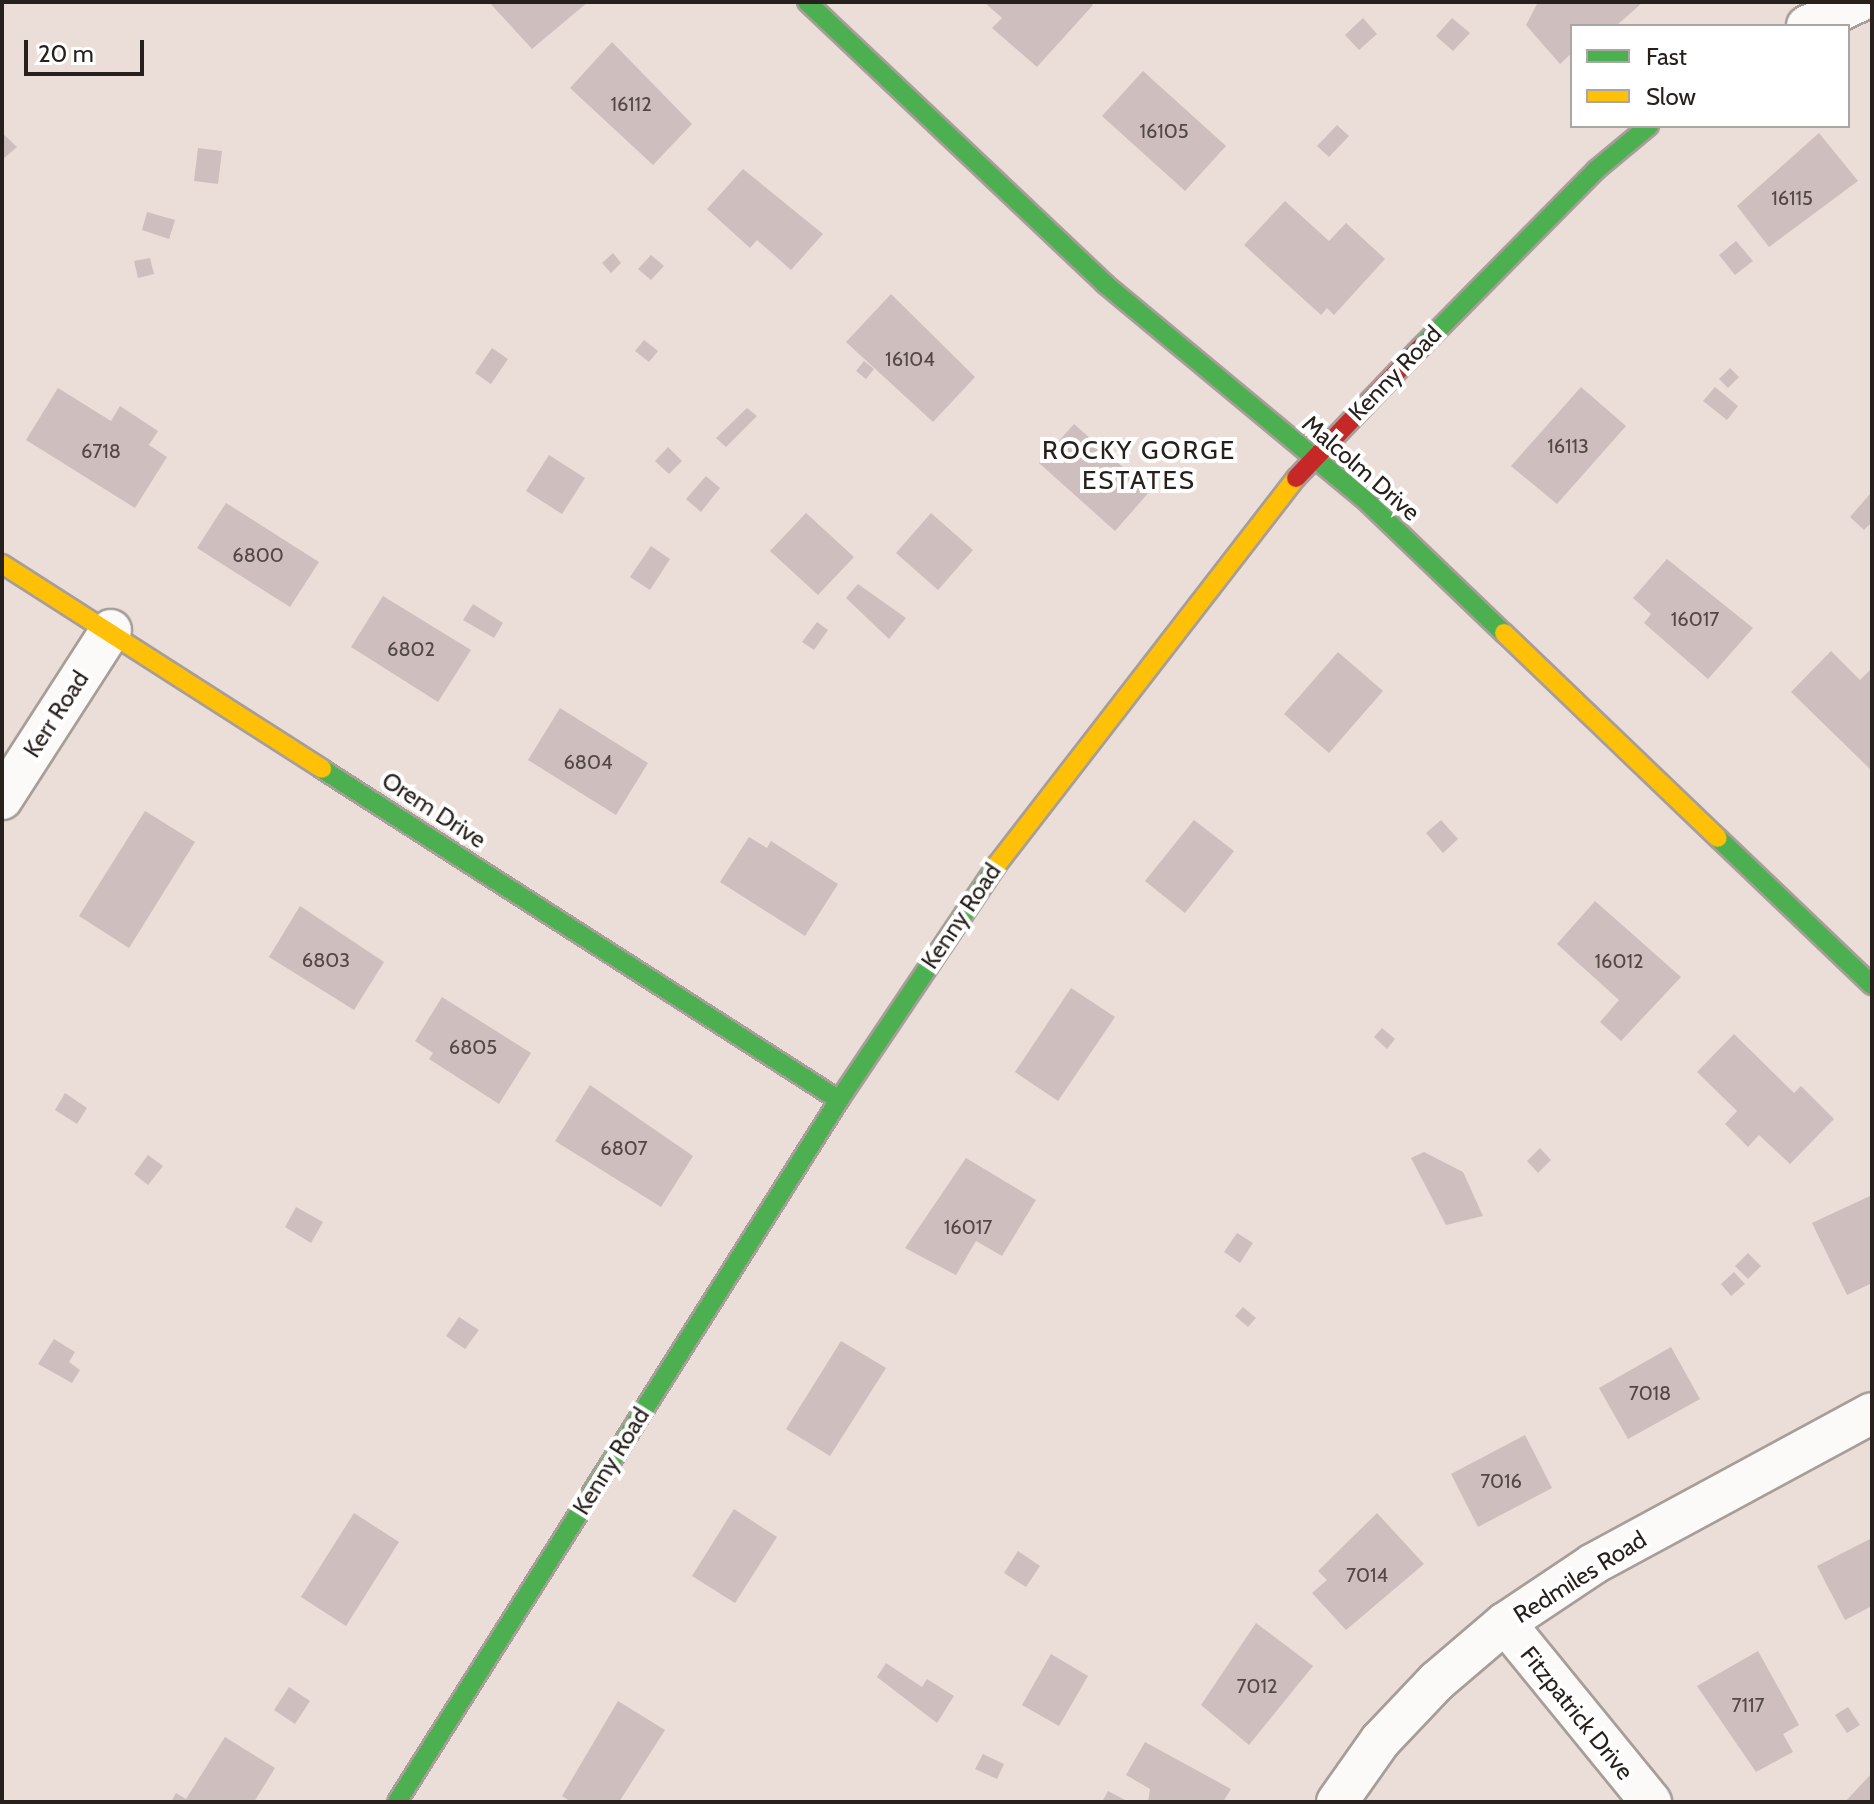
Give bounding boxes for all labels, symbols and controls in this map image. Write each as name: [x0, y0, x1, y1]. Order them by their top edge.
scale bar: [28, 24, 148, 74]
legend: [1570, 24, 1850, 128]
text: 20 m: [38, 39, 94, 68]
text: Fast: [1646, 42, 1687, 71]
text: Slow: [1646, 82, 1696, 111]
house number: 16112: [610, 92, 652, 116]
house number: 16105: [1139, 119, 1189, 143]
house number: 16115: [1771, 186, 1813, 210]
street label: Kenny Road: [1343, 319, 1447, 427]
house number: 16104: [885, 347, 935, 371]
street label: Malcolm Drive: [1296, 409, 1426, 527]
house number: 16113: [1547, 434, 1589, 458]
district label: ROCKY GORGE ESTATES: [1042, 435, 1236, 496]
house number: 6718: [81, 439, 121, 463]
house number: 6800: [232, 543, 284, 567]
house number: 16017: [1671, 607, 1719, 631]
house number: 6802: [387, 637, 435, 661]
street label: Kerr Road: [17, 665, 95, 763]
house number: 6804: [564, 750, 612, 774]
street label: Orem Drive: [377, 766, 491, 854]
street label: Kenny Road: [915, 858, 1007, 974]
house number: 6803: [302, 948, 350, 972]
house number: 16012: [1595, 949, 1643, 973]
house number: 6805: [449, 1035, 497, 1059]
house number: 6807: [600, 1136, 648, 1160]
house number: 16017: [944, 1215, 992, 1239]
house number: 7018: [1629, 1381, 1671, 1405]
street label: Kenny Road: [567, 1402, 655, 1520]
house number: 7016: [1480, 1469, 1522, 1493]
street label: Redmiles Road: [1508, 1525, 1652, 1629]
house number: 7014: [1346, 1563, 1388, 1587]
street label: Fitzpatrick Drive: [1514, 1641, 1640, 1785]
house number: 7012: [1237, 1674, 1277, 1698]
house number: 7117: [1731, 1693, 1765, 1717]

